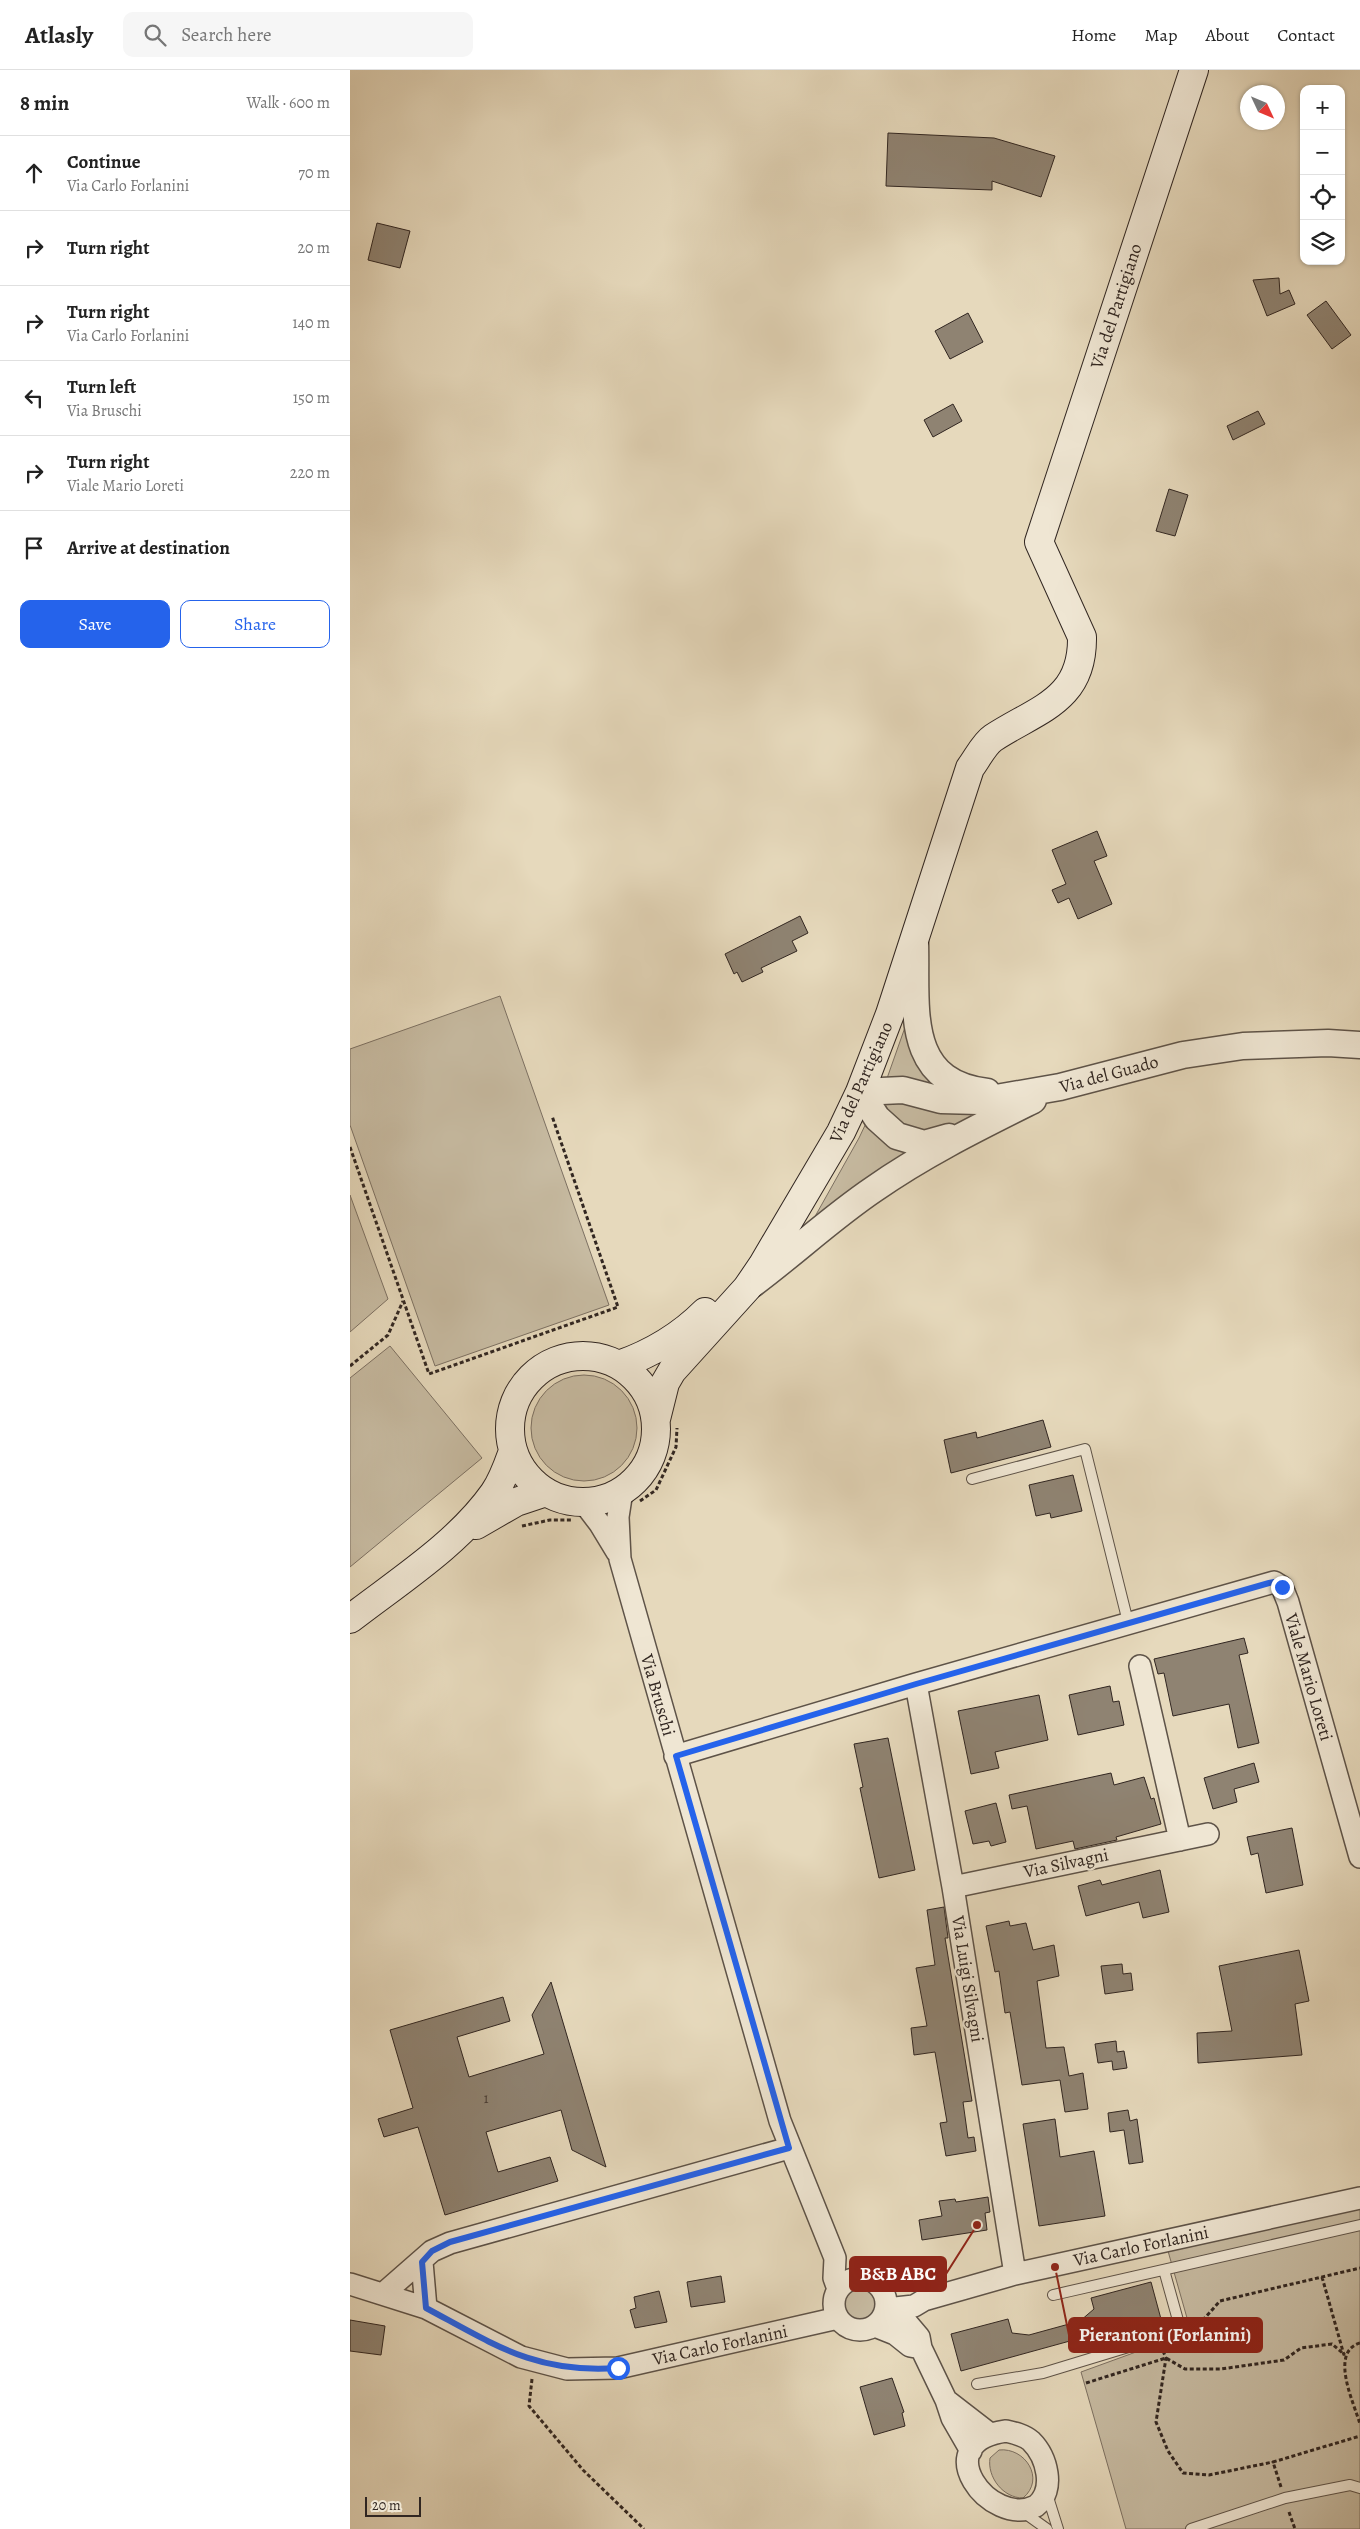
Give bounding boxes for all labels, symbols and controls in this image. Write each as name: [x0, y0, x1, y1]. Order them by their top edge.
search box: [123, 12, 473, 57]
text: Atlasly: [25, 19, 93, 51]
icon: search: [141, 21, 169, 49]
text: Search here: [181, 22, 272, 48]
text: Home: [1071, 23, 1116, 47]
text: Map: [1144, 23, 1177, 47]
text: About: [1205, 23, 1249, 47]
text: Contact: [1277, 23, 1335, 47]
north arrow: [1240, 85, 1285, 130]
map controls: [1300, 85, 1345, 265]
button: +: [1300, 85, 1345, 130]
text: 8 min: [20, 89, 69, 117]
text: Walk · 600 m: [247, 92, 330, 114]
button: −: [1300, 130, 1345, 175]
text: Continue: [67, 149, 141, 175]
icon: ahead: [20, 159, 48, 187]
text: 70 m: [298, 162, 330, 184]
text: Via Carlo Forlanini: [67, 175, 189, 197]
button: locate: [1300, 175, 1345, 220]
button: layers: [1300, 220, 1345, 265]
icon: right: [20, 234, 48, 262]
text: Turn right: [67, 235, 149, 261]
text: 20 m: [297, 237, 330, 259]
street label: Via del Partigiano: [1084, 240, 1148, 373]
text: Turn right: [67, 299, 149, 325]
icon: right: [20, 309, 48, 337]
text: 140 m: [292, 312, 330, 334]
text: Via Carlo Forlanini: [67, 325, 189, 347]
text: Turn left: [67, 374, 136, 400]
icon: left: [20, 384, 48, 412]
text: 150 m: [293, 387, 330, 409]
text: Via Bruschi: [67, 400, 142, 422]
text: Turn right: [67, 449, 149, 475]
icon: right: [20, 459, 48, 487]
text: 220 m: [290, 462, 330, 484]
text: Viale Mario Loreti: [67, 475, 184, 497]
icon: arrive: [20, 534, 48, 562]
text: Arrive at destination: [67, 535, 230, 561]
button: Save: [20, 600, 170, 648]
button: Share: [180, 600, 330, 648]
street label: Via del Partigiano: [823, 1018, 898, 1147]
street label: Via del Guado: [1056, 1049, 1161, 1099]
route end: [1271, 1576, 1294, 1599]
street label: Viale Mario Loreti: [1279, 1609, 1339, 1744]
street label: Via Bruschi: [635, 1650, 681, 1739]
street label: Via Silvagni: [1020, 1842, 1111, 1884]
street label: Via Luigi Silvagni: [946, 1913, 990, 2044]
house number: 1: [483, 2088, 489, 2108]
street label: Via Carlo Forlanini: [1070, 2220, 1211, 2272]
callout: B&B ABC: [850, 2257, 946, 2291]
text: B&B ABC: [860, 2261, 936, 2287]
callout: Pierantoni (Forlanini): [1069, 2318, 1262, 2352]
street label: Via Carlo Forlanini: [649, 2319, 790, 2371]
text: Pierantoni (Forlanini): [1079, 2322, 1251, 2348]
route start: [607, 2357, 630, 2380]
scale bar: [365, 2494, 421, 2517]
text: 20 m: [372, 2496, 401, 2515]

